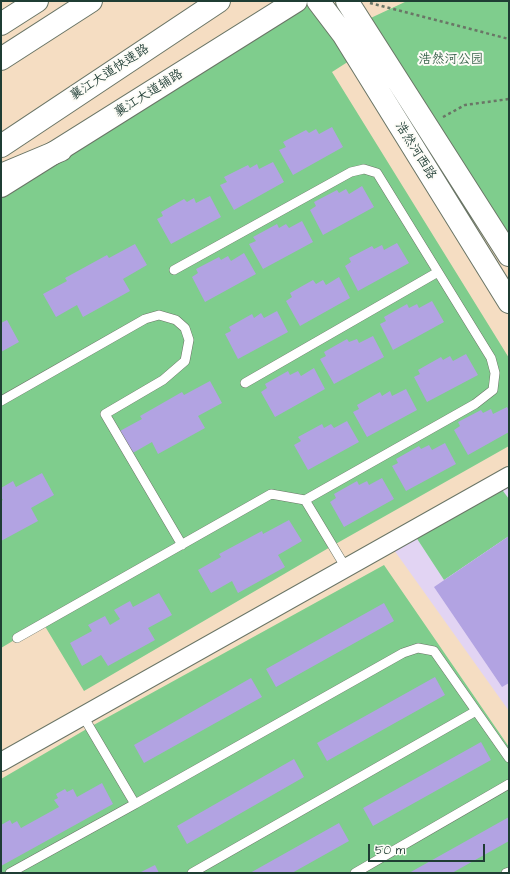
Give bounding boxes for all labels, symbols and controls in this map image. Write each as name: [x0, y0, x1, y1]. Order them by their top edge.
street label: 襄江大道快速路: [68, 42, 152, 104]
park label: 浩然河公园: [419, 52, 483, 68]
street label: 襄江大道辅路: [112, 67, 186, 121]
street label: 浩然河西路: [391, 119, 439, 183]
scale bar: [370, 836, 487, 862]
text: 50 m: [375, 842, 405, 859]

